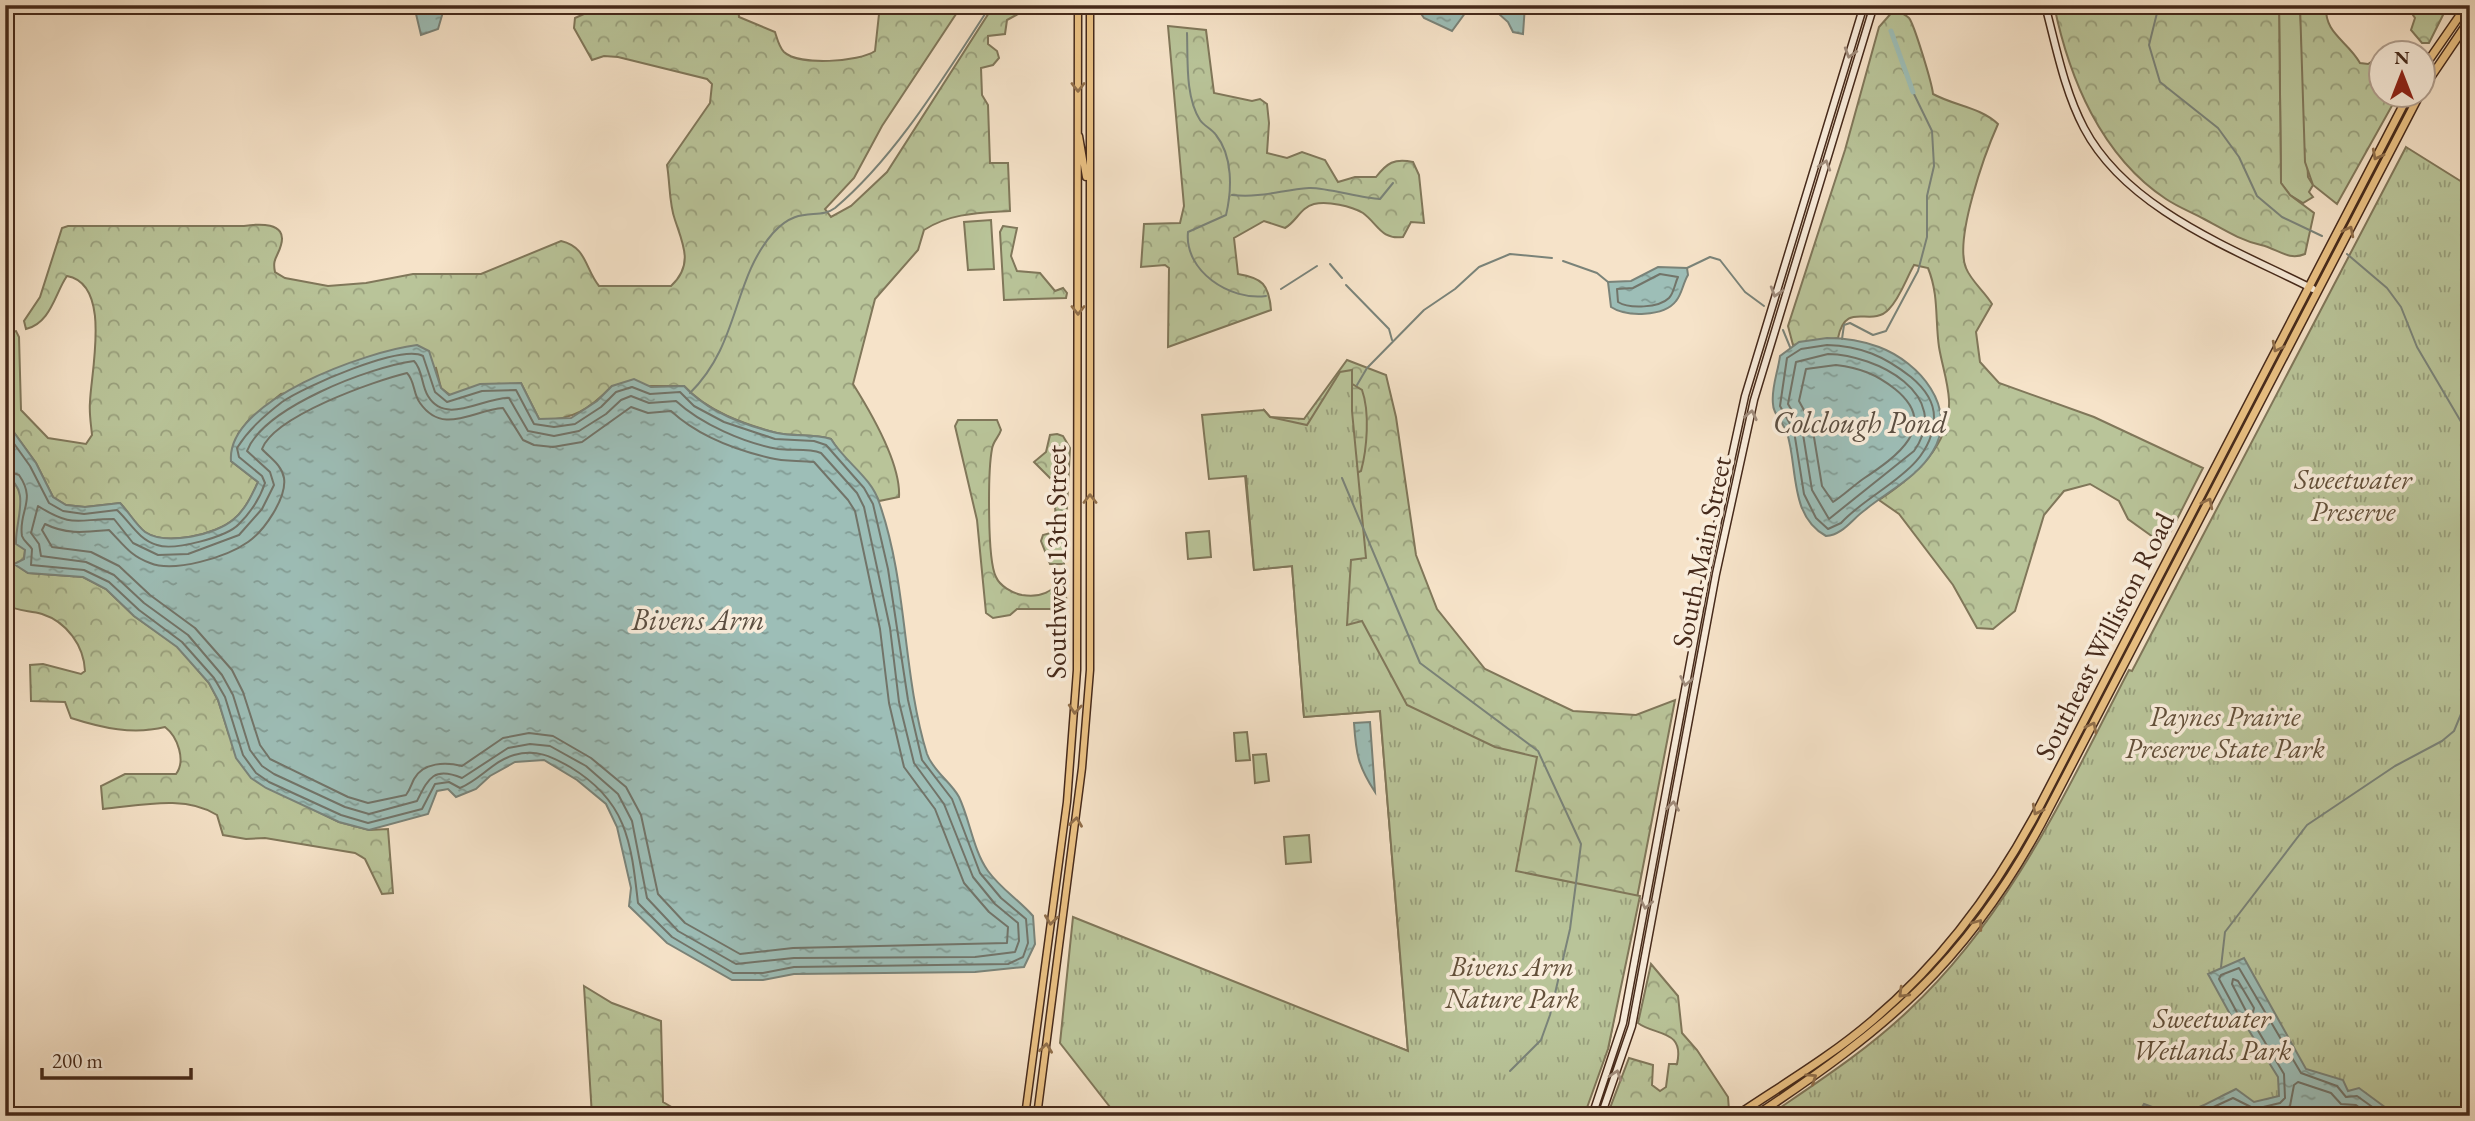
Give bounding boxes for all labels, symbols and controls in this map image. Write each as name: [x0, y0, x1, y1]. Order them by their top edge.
north arrow: [2366, 38, 2436, 108]
text: N: [2394, 45, 2410, 70]
one-way arrow: [1843, 46, 1858, 58]
one-way arrow: [1070, 83, 1086, 93]
one-way arrow: [2372, 148, 2386, 160]
one-way arrow: [1817, 159, 1831, 172]
one-way arrow: [2341, 225, 2354, 238]
one-way arrow: [1769, 286, 1784, 298]
one-way arrow: [1070, 305, 1086, 316]
one-way arrow: [2272, 340, 2286, 352]
water label: Colclough Pond: [1773, 403, 1948, 442]
one-way arrow: [1743, 409, 1758, 421]
street label: Southwest 13th Street: [1038, 445, 1074, 679]
street label: South Main Street: [1663, 453, 1739, 651]
park label: Sweetwater Preserve: [2293, 461, 2413, 529]
one-way arrow: [1082, 493, 1098, 503]
one-way arrow: [2199, 498, 2213, 511]
street label: Southeast Williston Road: [2026, 505, 2182, 766]
water label: Bivens Arm: [631, 600, 764, 639]
one-way arrow: [1679, 675, 1694, 687]
park label: Paynes Prairie Preserve State Park: [2125, 698, 2325, 766]
one-way arrow: [1068, 704, 1083, 715]
one-way arrow: [2083, 722, 2097, 734]
one-way arrow: [1665, 800, 1680, 812]
one-way arrow: [2032, 803, 2045, 815]
one-way arrow: [1068, 817, 1083, 828]
one-way arrow: [1639, 898, 1654, 910]
one-way arrow: [1044, 914, 1059, 926]
one-way arrow: [1970, 919, 1983, 932]
park label: Bivens Arm Nature Park: [1444, 948, 1579, 1016]
one-way arrow: [1899, 984, 1912, 997]
park label: Sweetwater Wetlands Park: [2133, 1000, 2292, 1068]
scale bar: [42, 1037, 191, 1081]
one-way arrow: [1039, 1042, 1054, 1054]
text: 200 m: [52, 1047, 103, 1074]
one-way arrow: [1608, 1069, 1623, 1081]
one-way arrow: [1804, 1074, 1817, 1086]

